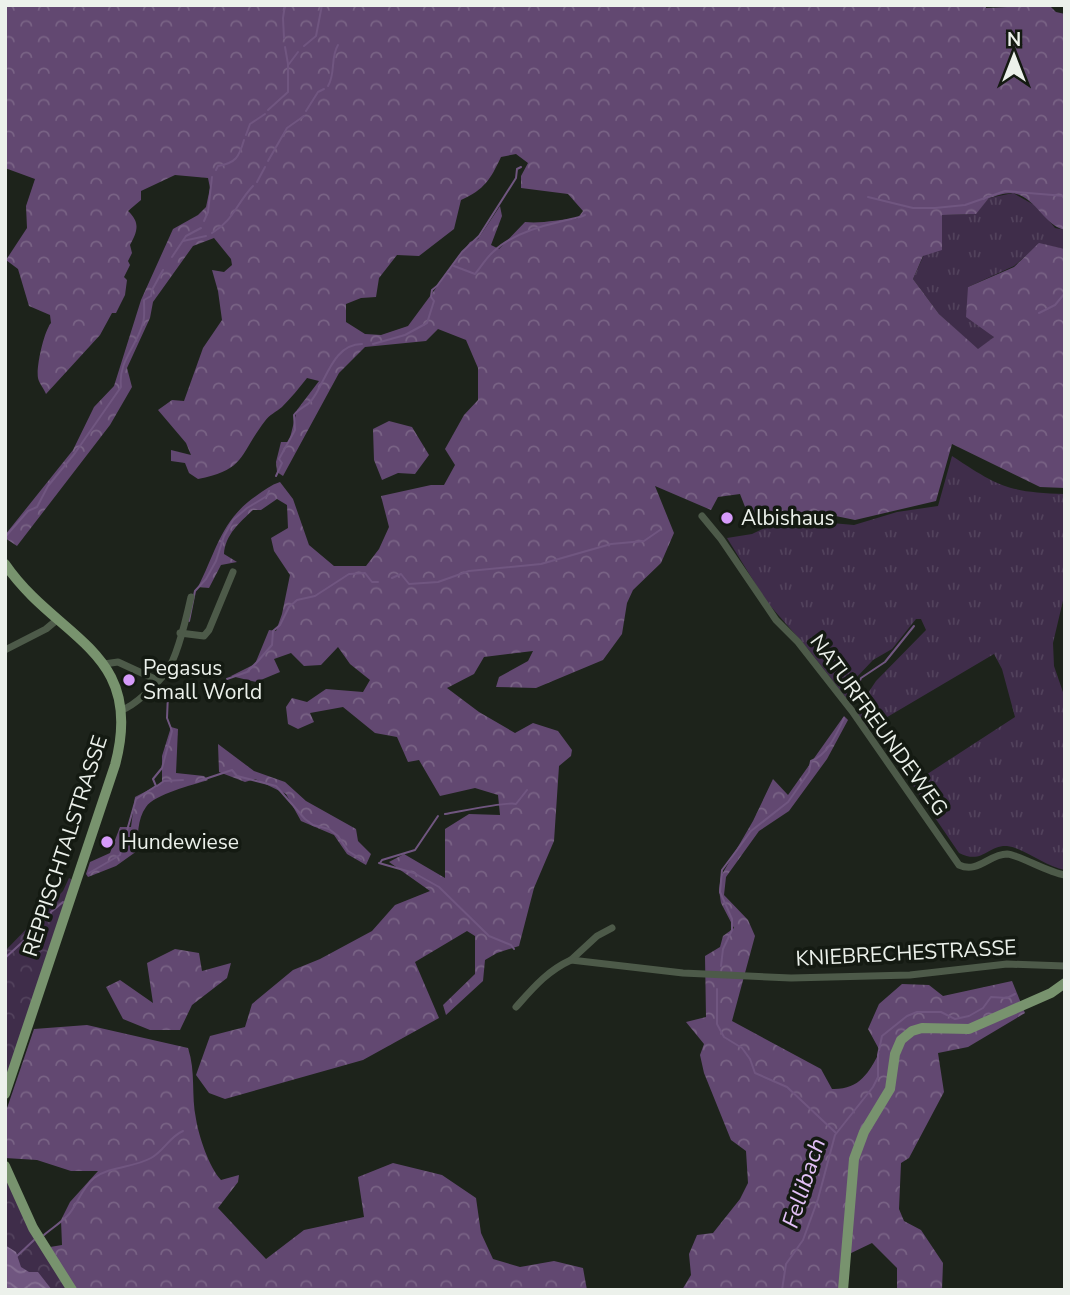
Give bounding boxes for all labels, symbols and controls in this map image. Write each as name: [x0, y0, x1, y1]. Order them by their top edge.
north arrow: [979, 21, 1049, 91]
text: N: [1007, 27, 1021, 53]
place label: Albishaus: [741, 504, 835, 532]
marker: Albishaus: [719, 510, 735, 526]
street label: NATURFREUNDEWEG: [804, 629, 954, 821]
place label: Pegasus Small World: [143, 654, 262, 706]
marker: Pegasus Small World: [121, 672, 137, 688]
street label: REPPISCHTALSTRASSE: [16, 732, 114, 960]
place label: Hundewiese: [121, 828, 239, 856]
marker: Hundewiese: [99, 834, 115, 850]
street label: KNIEBRECHESTRASSE: [795, 933, 1017, 973]
water label: Fellibach: [775, 1134, 833, 1232]

